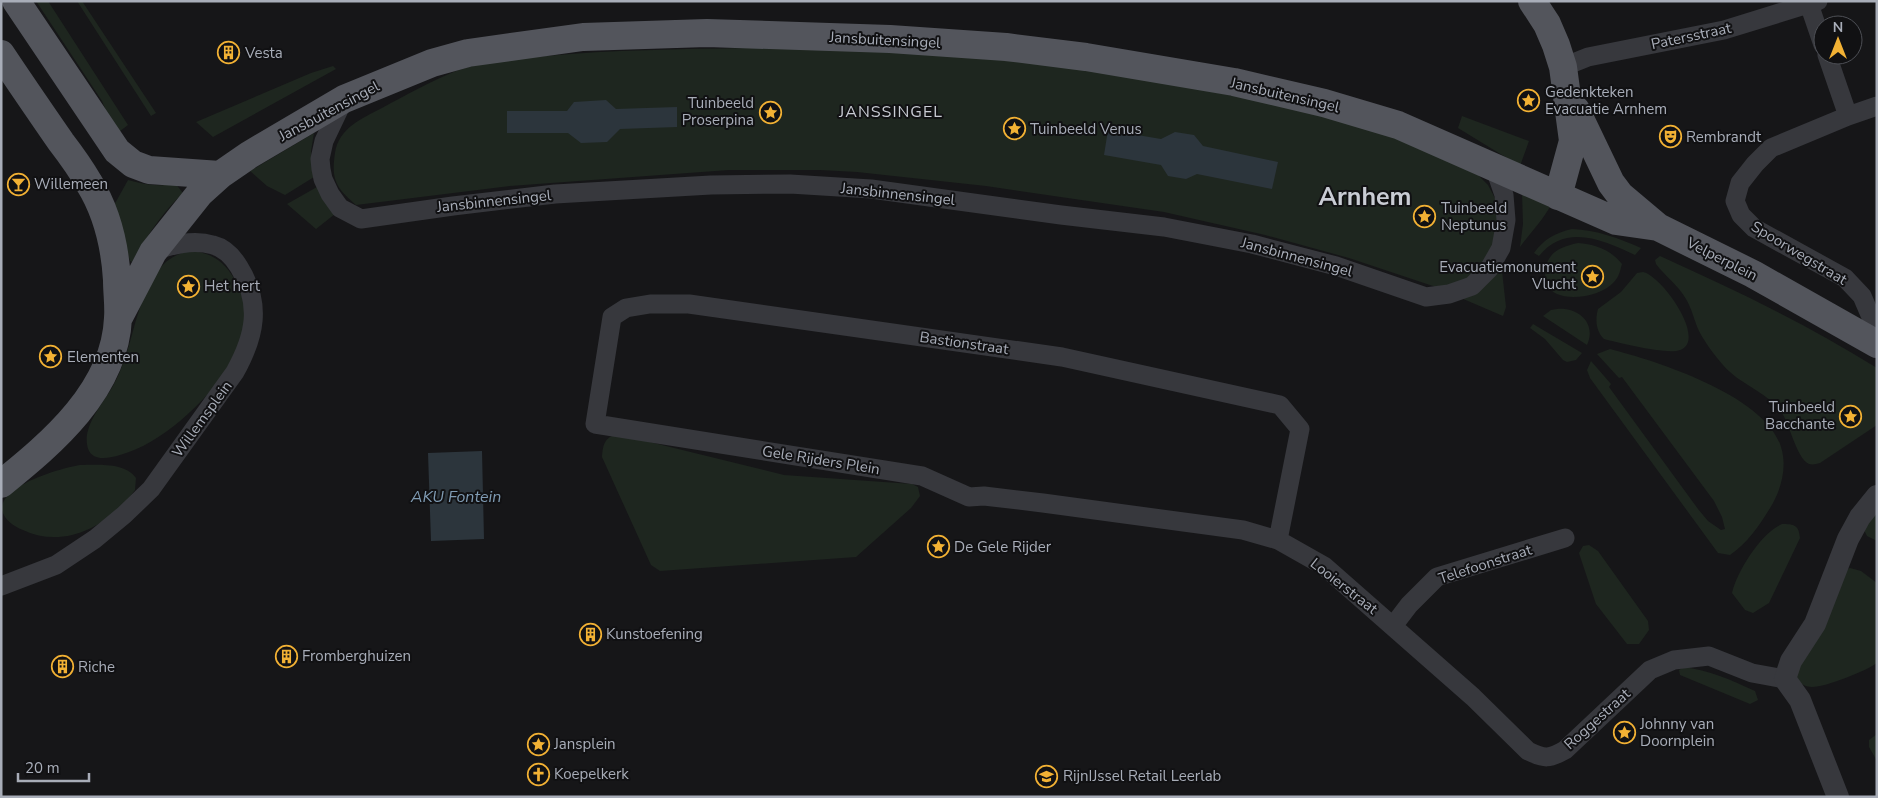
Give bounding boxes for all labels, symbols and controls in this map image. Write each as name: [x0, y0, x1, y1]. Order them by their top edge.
north arrow: [1813, 15, 1863, 65]
street label: Patersstraat: [1649, 18, 1734, 54]
text: N: [1833, 18, 1843, 37]
street label: Jansbuitensingel: [828, 27, 942, 53]
building icon: Vesta: [217, 41, 241, 65]
place label: Vesta: [244, 43, 283, 63]
street label: Jansbuitensingel: [1228, 73, 1342, 117]
street label: Jansbuitensingel: [274, 76, 383, 146]
place label: Gedenkteken Evacuatie Arnhem: [1545, 82, 1667, 119]
place icon: Gedenkteken Evacuatie Arnhem: [1517, 89, 1541, 113]
place label: Tuinbeeld Proserpina: [682, 93, 754, 130]
place icon: Tuinbeeld Proserpina: [758, 100, 782, 124]
district label: JANSSINGEL: [838, 101, 943, 123]
place icon: Tuinbeeld Venus: [1002, 117, 1026, 141]
place label: Tuinbeeld Venus: [1030, 119, 1142, 139]
theatre icon: Rembrandt: [1658, 125, 1682, 149]
place label: Rembrandt: [1686, 127, 1762, 147]
bar icon: Willemeen: [6, 172, 30, 196]
place label: Willemeen: [34, 174, 108, 194]
street label: Jansbinnensingel: [839, 178, 957, 210]
district label: Arnhem: [1318, 180, 1412, 214]
street label: Jansbinnensingel: [435, 185, 553, 217]
place label: Tuinbeeld Neptunus: [1441, 198, 1507, 235]
place icon: Tuinbeeld Neptunus: [1413, 205, 1437, 229]
street label: Spoorwegstraat: [1747, 216, 1851, 290]
street label: Jansbinnensingel: [1238, 232, 1356, 282]
street label: Velperplein: [1682, 232, 1761, 285]
place label: Evacuatiemonument Vlucht: [1439, 257, 1577, 294]
place icon: Evacuatiemonument Vlucht: [1580, 264, 1604, 288]
place icon: Het hert: [176, 274, 200, 298]
place label: Het hert: [204, 276, 261, 296]
street label: Bastionstraat: [918, 327, 1011, 359]
place icon: Elementen: [39, 345, 63, 369]
place label: Elementen: [67, 347, 139, 367]
street label: Willemsplein: [167, 377, 237, 461]
place label: Tuinbeeld Bacchante: [1765, 397, 1835, 434]
place icon: Tuinbeeld Bacchante: [1839, 404, 1863, 428]
street label: Gele Rijders Plein: [761, 441, 881, 479]
water label: AKU Fontein: [410, 486, 501, 508]
place icon: De Gele Rijder: [926, 535, 950, 559]
place label: De Gele Rijder: [954, 537, 1052, 557]
street label: Telefoonstraat: [1436, 539, 1535, 589]
street label: Looierstraat: [1306, 553, 1382, 619]
building icon: Kunstoefening: [578, 622, 602, 646]
place label: Kunstoefening: [606, 624, 703, 644]
building icon: Fromberghuizen: [274, 644, 298, 668]
place label: Fromberghuizen: [302, 646, 411, 666]
building icon: Riche: [50, 655, 74, 679]
place label: Riche: [78, 657, 115, 677]
street label: Roggestraat: [1560, 683, 1635, 754]
place label: Johnny van Doornplein: [1639, 714, 1715, 751]
place icon: Johnny van Doornplein: [1612, 721, 1636, 745]
place icon: Jansplein: [526, 732, 550, 756]
place label: Jansplein: [553, 734, 616, 754]
scale bar: [18, 750, 89, 782]
text: 20 m: [25, 758, 60, 778]
church icon: Koepelkerk: [526, 762, 550, 786]
place label: Koepelkerk: [554, 764, 629, 784]
school or university icon: RijnIJssel Retail Leerlab: [1035, 764, 1059, 788]
place label: RijnIJssel Retail Leerlab: [1063, 766, 1222, 786]

